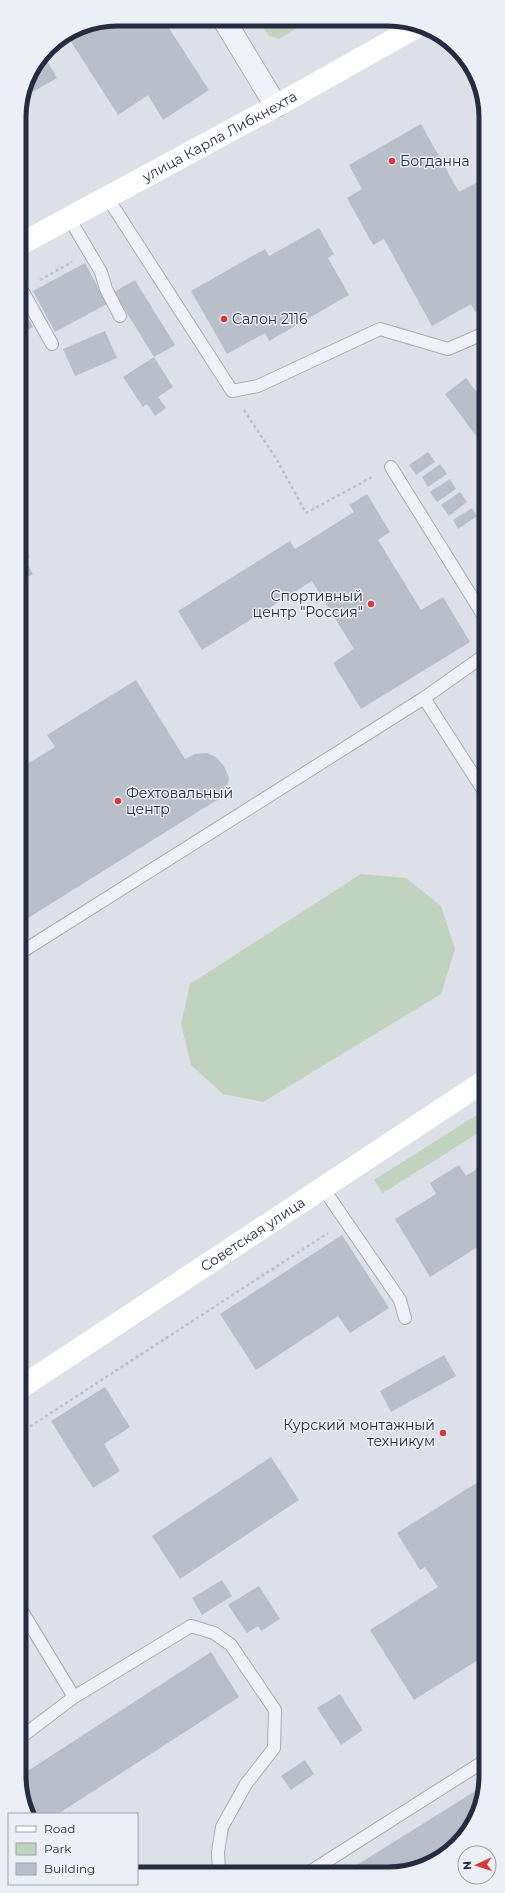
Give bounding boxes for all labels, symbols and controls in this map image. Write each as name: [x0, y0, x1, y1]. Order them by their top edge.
street label: улица Карла Либкнехта: [138, 87, 300, 186]
place label: Богданна: [400, 152, 470, 170]
marker: Богданна: [387, 156, 397, 166]
place label: Салон 2116: [232, 310, 308, 328]
marker: Салон 2116: [219, 314, 229, 324]
place label: Спортивный центр "Россия": [253, 587, 363, 621]
marker: Спортивный центр "Россия": [366, 599, 376, 609]
place label: Фехтовальный центр: [126, 784, 233, 818]
marker: Фехтовальный центр: [113, 796, 123, 806]
street label: Советская улица: [197, 1193, 309, 1275]
place label: Курский монтажный техникум: [283, 1416, 435, 1450]
marker: Курский монтажный техникум: [438, 1428, 448, 1438]
legend: [8, 1813, 138, 1885]
text: Road: [44, 1821, 75, 1836]
text: Park: [44, 1841, 72, 1856]
north arrow: [457, 1845, 497, 1885]
text: Building: [44, 1861, 95, 1876]
text: N: [460, 1861, 474, 1870]

